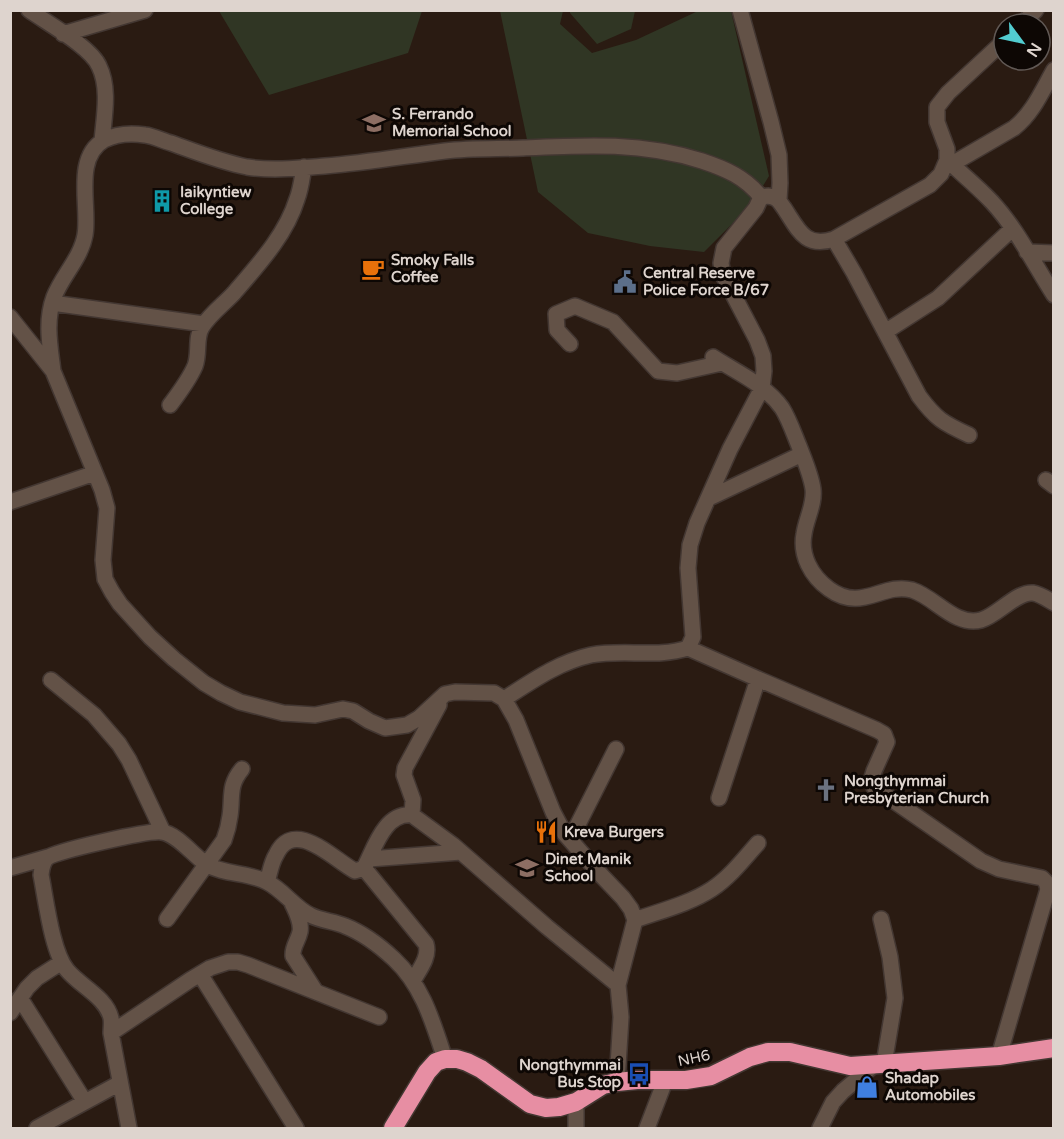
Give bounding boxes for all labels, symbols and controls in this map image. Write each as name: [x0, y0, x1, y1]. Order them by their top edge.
north arrow: [992, 12, 1052, 72]
text: N: [1022, 39, 1046, 60]
place label: S. Ferrando Memorial School: [392, 105, 512, 140]
school or university icon: S. Ferrando Memorial School: [361, 110, 387, 136]
place label: Iaikyntiew College: [180, 183, 252, 219]
building icon: Iaikyntiew College: [149, 188, 175, 214]
place label: Smoky Falls Coffee: [391, 251, 474, 286]
cafe icon: Smoky Falls Coffee: [360, 256, 386, 282]
place label: Central Reserve Police Force B/67: [643, 264, 769, 299]
public building icon: Central Reserve Police Force B/67: [612, 269, 638, 295]
place label: Nongthymmai Presbyterian Church: [844, 772, 989, 808]
church icon: Nongthymmai Presbyterian Church: [813, 777, 839, 803]
restaurant icon: Kreva Burgers: [533, 819, 559, 845]
place label: Kreva Burgers: [564, 823, 664, 842]
place label: Dinet Manik School: [545, 850, 631, 885]
school or university icon: Dinet Manik School: [514, 855, 540, 881]
street label: NH6: [676, 1046, 712, 1070]
place label: Nongthymmai Bus Stop: [519, 1056, 622, 1092]
bus stop icon: Nongthymmai Bus Stop: [626, 1061, 652, 1087]
place label: Shadap Automobiles: [885, 1069, 975, 1104]
shop icon: Shadap Automobiles: [854, 1074, 880, 1100]

